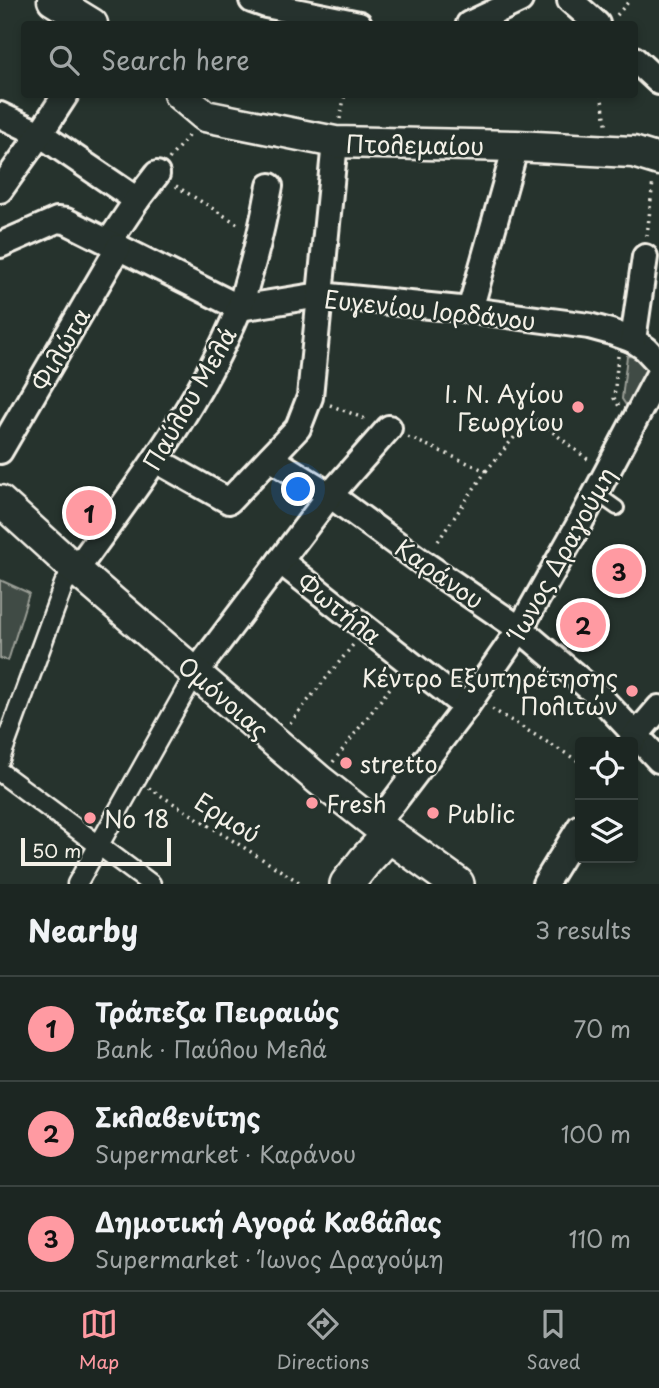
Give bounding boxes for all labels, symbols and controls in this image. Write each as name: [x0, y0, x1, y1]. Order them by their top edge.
search box: [21, 21, 638, 98]
text: Search here: [101, 40, 250, 79]
icon: search: [45, 41, 83, 79]
street label: Πτολεμαίου: [345, 125, 485, 163]
street label: Ευγενίου Ιορδάνου: [322, 280, 538, 338]
street label: Φιλώτα: [22, 300, 99, 398]
street label: Παύλου Μελά: [133, 319, 245, 476]
place label: Ι. Ν. Αγίου Γεωργίου: [444, 375, 564, 439]
marker: Ι. Ν. Αγίου Γεωργίου: [570, 399, 586, 415]
street label: Ίωνος Δραγούμη: [497, 460, 623, 649]
your location: [281, 472, 315, 506]
pin: 1: [66, 487, 112, 539]
street label: Καράνου: [388, 529, 492, 617]
pin: 3: [596, 545, 642, 597]
street label: Φωτήλα: [290, 564, 390, 652]
pin: 2: [560, 599, 606, 651]
street label: Ομόνοιας: [171, 647, 277, 747]
place label: Κέντρο Εξυπηρέτησης Πολιτών: [362, 659, 618, 723]
marker: Κέντρο Εξυπηρέτησης Πολιτών: [624, 683, 640, 699]
map controls: [575, 737, 638, 863]
button: locate: [575, 737, 638, 800]
place label: stretto: [360, 745, 438, 781]
marker: stretto: [338, 755, 354, 771]
street label: Ερμού: [188, 783, 268, 851]
place label: Fresh: [326, 785, 387, 821]
marker: Fresh: [304, 795, 320, 811]
place label: Public: [447, 795, 515, 831]
place label: No 18: [104, 800, 170, 836]
button: layers: [575, 800, 638, 863]
marker: Public: [425, 805, 441, 821]
marker: No 18: [82, 810, 98, 826]
scale bar: [21, 835, 172, 867]
text: 50 m: [32, 836, 81, 864]
text: Nearby: [28, 907, 138, 952]
text: 3 results: [535, 912, 631, 947]
text: Τράπεζα Πειραιώς: [95, 992, 339, 1031]
text: 1: [46, 1011, 57, 1046]
text: 70 m: [573, 1011, 631, 1046]
text: Bank · Παύλου Μελά: [95, 1031, 327, 1066]
text: Σκλαβενίτης: [95, 1097, 261, 1136]
text: 2: [43, 1116, 59, 1151]
text: 100 m: [561, 1116, 631, 1151]
text: Supermarket · Καράνου: [95, 1136, 356, 1171]
text: Δημοτική Αγορά Καβάλας: [95, 1202, 442, 1241]
text: 3: [43, 1221, 59, 1256]
text: 110 m: [569, 1221, 631, 1256]
text: Supermarket · Ίωνος Δραγούμη: [95, 1241, 444, 1276]
tab: Map: [79, 1305, 119, 1375]
tab: Directions: [277, 1305, 369, 1375]
tab: Saved: [526, 1305, 580, 1375]

